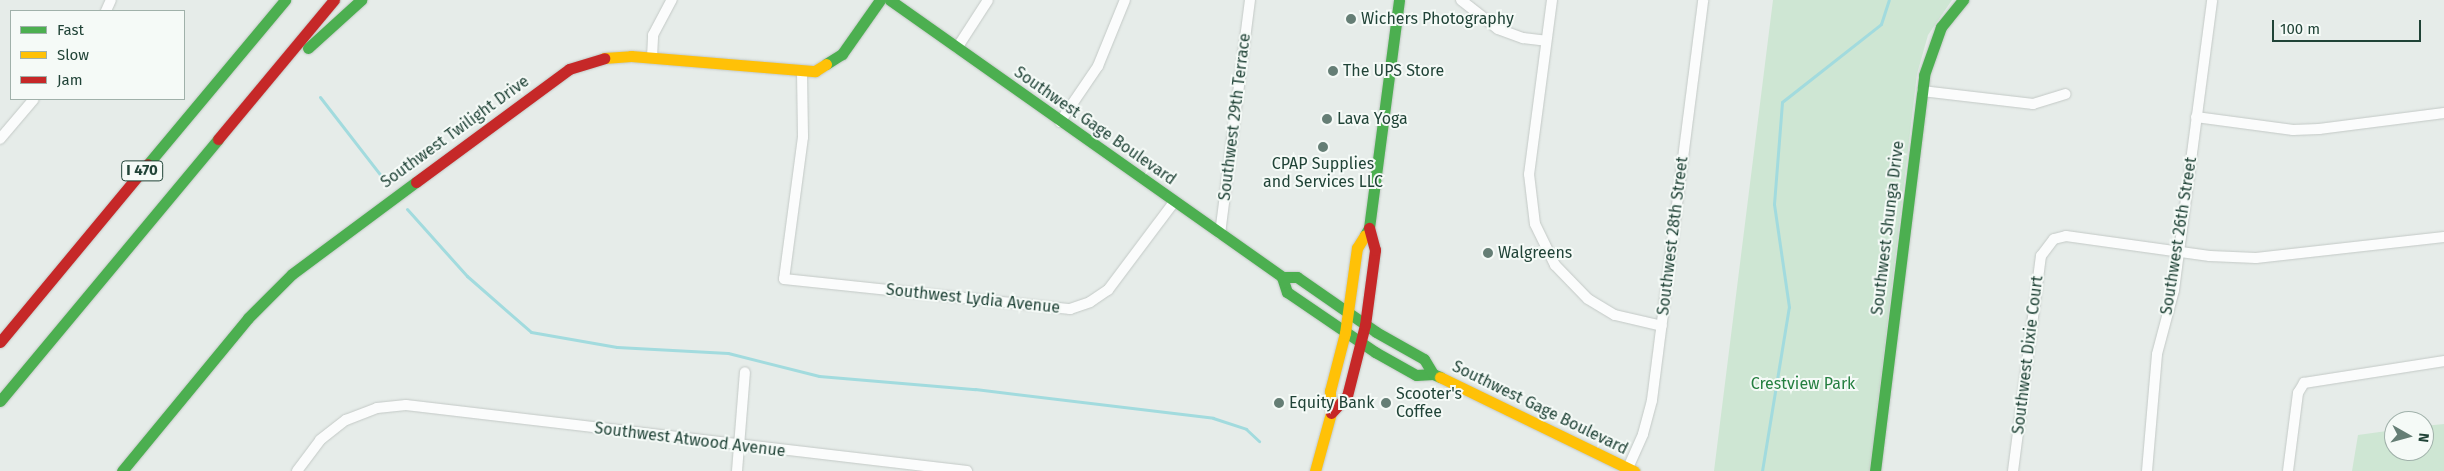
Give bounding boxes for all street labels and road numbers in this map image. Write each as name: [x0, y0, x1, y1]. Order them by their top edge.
street label: Southwest 29th Terrace: [1215, 32, 1255, 202]
street label: Southwest Gage Boulevard: [1010, 63, 1180, 189]
street label: Southwest Twilight Drive: [377, 72, 533, 192]
street label: Southwest Shunga Drive: [1868, 140, 1908, 316]
street label: Southwest 28th Street: [1654, 156, 1692, 316]
street label: Southwest 26th Street: [2157, 156, 2201, 316]
road number: I 470: [121, 158, 163, 184]
street label: Southwest Dixie Court: [2009, 275, 2047, 435]
street label: Southwest Lydia Avenue: [885, 280, 1061, 318]
street label: Southwest Gage Boulevard: [1449, 357, 1631, 459]
street label: Southwest Atwood Avenue: [593, 419, 787, 461]

